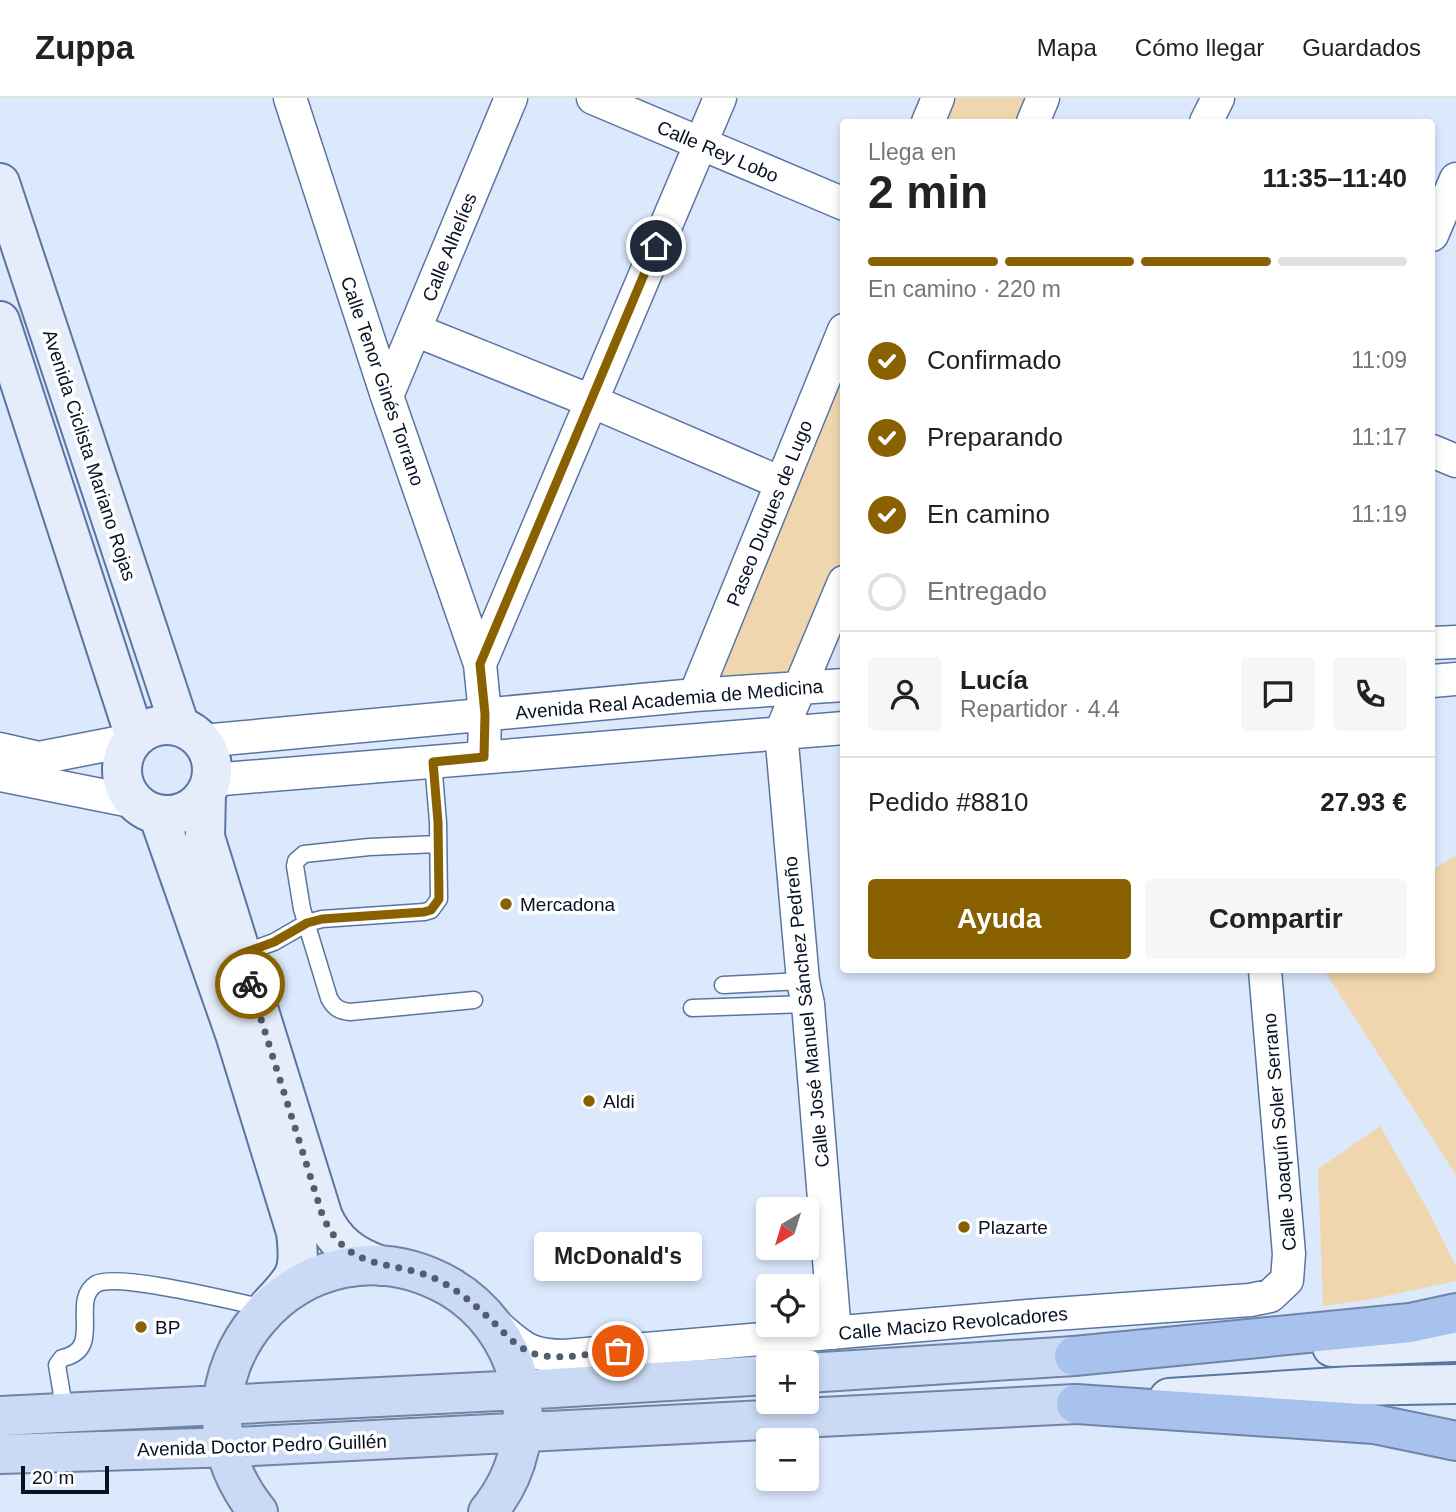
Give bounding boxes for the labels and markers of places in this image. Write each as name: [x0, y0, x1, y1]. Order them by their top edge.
pin: [626, 216, 686, 276]
place label: Mercadona: [520, 894, 615, 915]
marker: Mercadona: [498, 896, 514, 912]
place label: Aldi: [603, 1091, 635, 1112]
marker: Aldi: [581, 1093, 597, 1109]
place label: Plazarte: [978, 1217, 1048, 1238]
marker: Plazarte: [956, 1219, 972, 1235]
callout: McDonald's: [534, 1232, 702, 1281]
place label: BP: [155, 1317, 180, 1338]
marker: BP: [133, 1319, 149, 1335]
pin: [588, 1321, 648, 1381]

